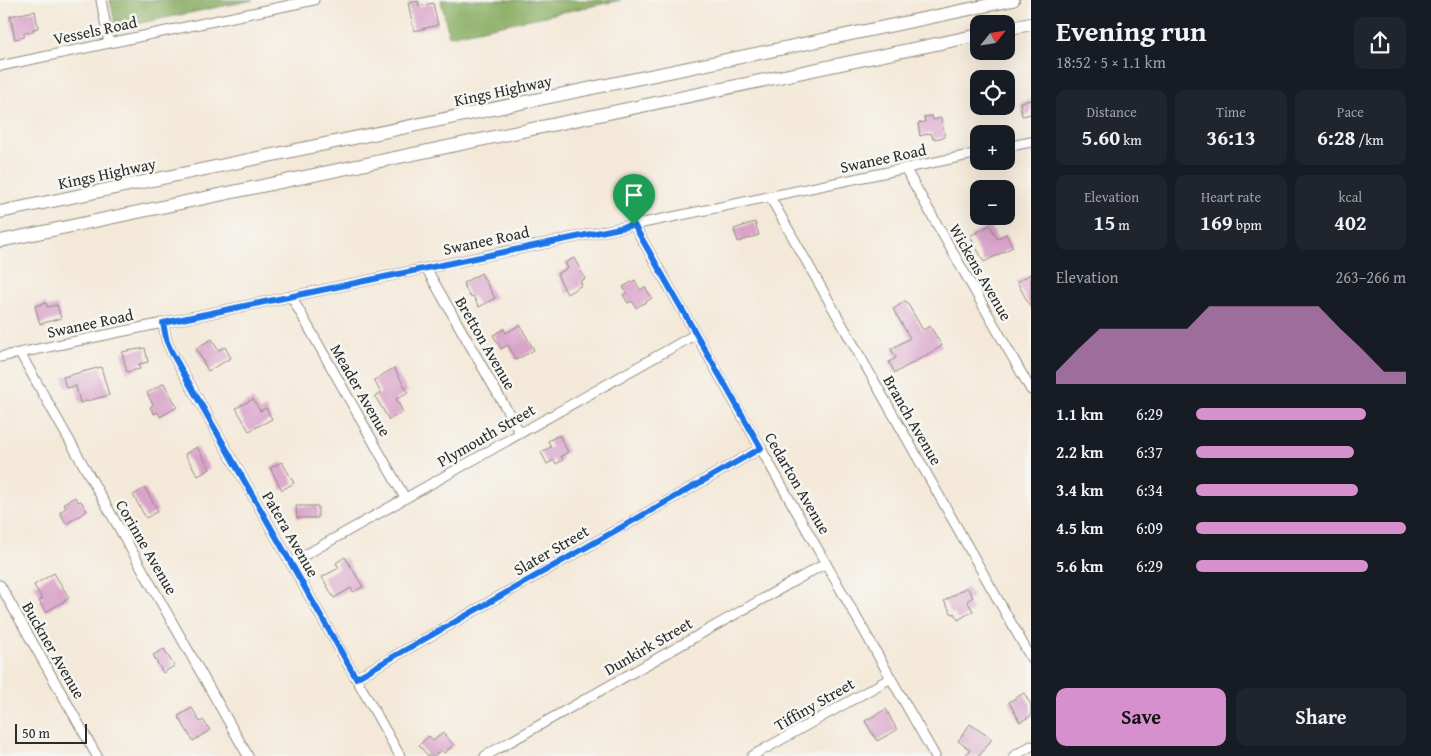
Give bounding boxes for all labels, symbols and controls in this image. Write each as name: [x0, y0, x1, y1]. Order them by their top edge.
street label: Vessels Road: [51, 9, 140, 51]
text: Evening run: [1056, 10, 1207, 51]
north arrow: [970, 15, 1015, 60]
map controls: [970, 15, 1015, 225]
button: share: [1354, 17, 1406, 69]
text: 18:52 · 5 × 1.1 km: [1056, 50, 1166, 74]
street label: Kings Highway: [452, 68, 554, 112]
button: locate: [970, 70, 1015, 115]
text: Distance: [1087, 102, 1137, 122]
text: Time: [1216, 102, 1246, 122]
text: Pace: [1337, 102, 1364, 122]
text: 5.60: [1082, 122, 1120, 153]
text: 36:13: [1206, 122, 1256, 153]
text: 6:28: [1317, 122, 1356, 153]
button: +: [970, 125, 1015, 170]
text: km: [1120, 130, 1142, 150]
text: /km: [1356, 130, 1384, 150]
street label: Swanee Road: [838, 137, 929, 179]
street label: Kings Highway: [56, 151, 158, 195]
pin: [613, 174, 655, 225]
button: −: [970, 180, 1015, 225]
icon: arrive: [620, 181, 648, 209]
text: Elevation: [1084, 187, 1139, 207]
text: Heart rate: [1201, 187, 1261, 207]
text: kcal: [1338, 187, 1362, 207]
text: 15: [1094, 207, 1115, 238]
text: 169: [1200, 207, 1233, 238]
text: 402: [1334, 207, 1367, 238]
text: m: [1115, 215, 1130, 235]
text: bpm: [1233, 215, 1262, 235]
street label: Swanee Road: [441, 219, 532, 261]
street label: Wickens Avenue: [944, 219, 1018, 325]
text: Elevation: [1056, 265, 1119, 289]
text: 263–266 m: [1336, 265, 1406, 289]
street label: Bretton Avenue: [450, 292, 522, 394]
street label: Swanee Road: [45, 302, 136, 344]
street label: Meader Avenue: [325, 339, 397, 441]
street label: Branch Avenue: [877, 370, 949, 470]
street label: Plymouth Street: [433, 397, 540, 473]
text: 1.1 km: [1056, 402, 1103, 426]
text: 6:29: [1136, 402, 1163, 426]
street label: Cedarton Avenue: [759, 427, 837, 539]
text: 2.2 km: [1056, 440, 1103, 464]
text: 6:37: [1136, 440, 1163, 464]
text: 3.4 km: [1056, 478, 1103, 502]
text: 6:34: [1136, 478, 1163, 502]
street label: Patera Avenue: [257, 486, 325, 582]
street label: Corinne Avenue: [110, 495, 184, 599]
text: 4.5 km: [1056, 516, 1103, 540]
text: 6:09: [1136, 516, 1163, 540]
street label: Slater Street: [509, 519, 594, 581]
text: 5.6 km: [1056, 554, 1103, 578]
text: 6:29: [1136, 554, 1163, 578]
street label: Buckner Avenue: [16, 597, 92, 703]
street label: Dunkirk Street: [599, 611, 697, 681]
street label: Tiffiny Street: [769, 671, 859, 737]
button: Save: [1056, 688, 1226, 746]
button: Share: [1236, 688, 1406, 746]
scale bar: [15, 721, 88, 744]
text: 50 m: [22, 723, 50, 743]

